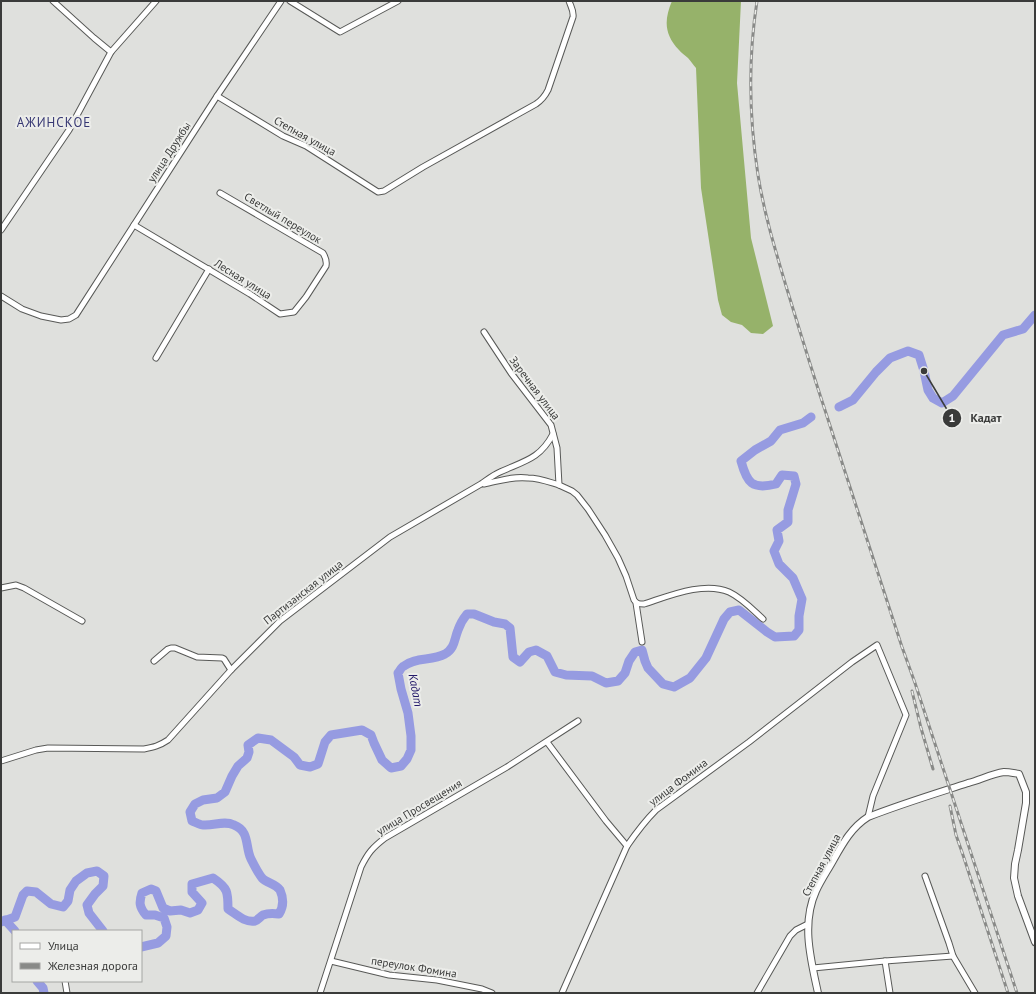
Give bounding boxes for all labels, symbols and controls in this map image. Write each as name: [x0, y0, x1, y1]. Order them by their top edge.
street label: Степная улица: [272, 113, 338, 159]
district label: АЖИНСКОЕ: [17, 114, 91, 131]
street label: улица Дружбы: [144, 119, 194, 185]
street label: Светлый переулок: [242, 189, 325, 247]
street label: Лесная улица: [211, 255, 274, 302]
street label: Заречная улица: [507, 353, 563, 423]
callout: Кадат: [942, 406, 1009, 430]
text: 1: [949, 410, 955, 425]
text: Кадат: [970, 410, 1002, 425]
street label: Партизанская улица: [260, 557, 346, 627]
water label: Кадат: [405, 672, 427, 708]
street label: улица Фомина: [646, 755, 710, 809]
street label: улица Просвещения: [374, 776, 464, 838]
street label: Степная улица: [799, 831, 843, 899]
legend: [12, 930, 142, 982]
text: Улица: [48, 938, 79, 953]
street label: переулок Фомина: [370, 953, 458, 981]
text: Железная дорога: [47, 958, 138, 973]

